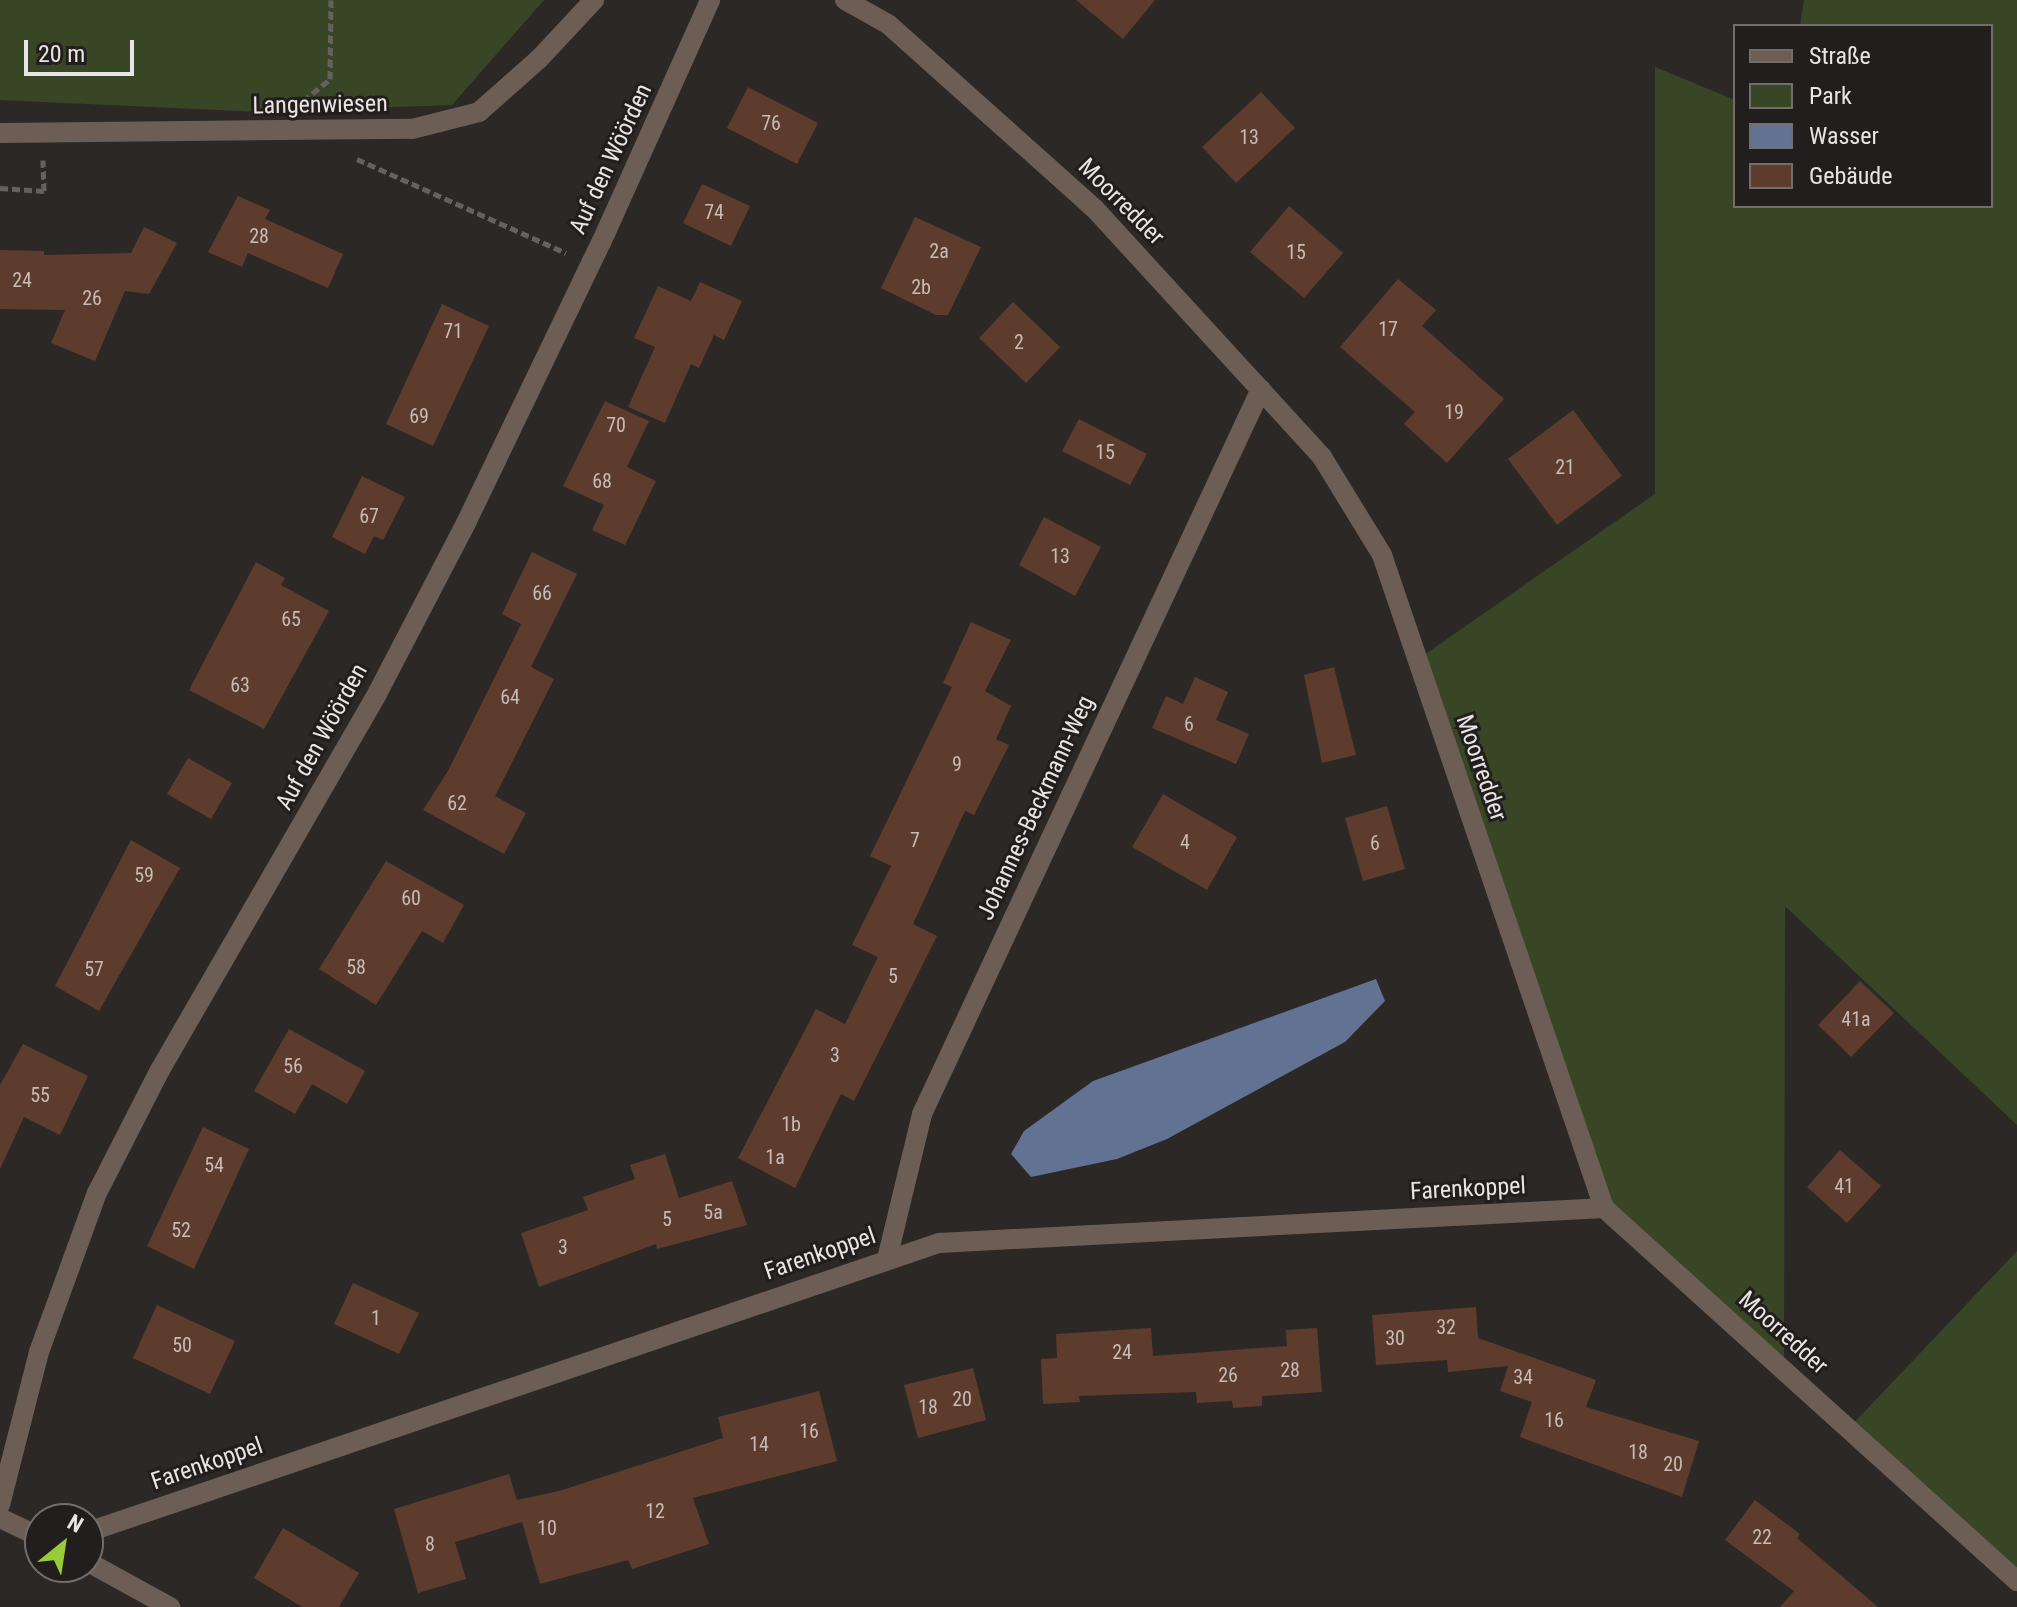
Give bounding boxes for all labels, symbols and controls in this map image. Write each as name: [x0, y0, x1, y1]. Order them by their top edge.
scale bar: [28, 24, 138, 74]
legend: [1733, 24, 1993, 208]
text: 20 m: [38, 40, 85, 68]
text: Straße: [1809, 42, 1871, 70]
street label: Auf den Wöörden: [564, 79, 658, 239]
text: Park: [1809, 82, 1852, 110]
street label: Langenwiesen: [252, 89, 388, 121]
house number: 76: [761, 111, 781, 135]
text: Wasser: [1809, 122, 1879, 150]
house number: 13: [1239, 125, 1259, 149]
street label: Moorredder: [1072, 153, 1170, 251]
text: Gebäude: [1809, 162, 1893, 190]
house number: 74: [704, 200, 724, 224]
house number: 28: [249, 224, 269, 248]
house number: 2a: [929, 239, 949, 263]
house number: 15: [1286, 240, 1306, 264]
house number: 24: [12, 268, 32, 292]
house number: 2b: [911, 275, 931, 299]
house number: 26: [82, 286, 102, 310]
house number: 17: [1378, 317, 1398, 341]
house number: 71: [443, 319, 463, 343]
house number: 2: [1014, 330, 1024, 354]
house number: 19: [1444, 400, 1464, 424]
house number: 69: [409, 404, 429, 428]
house number: 70: [606, 413, 626, 437]
house number: 15: [1095, 440, 1115, 464]
house number: 21: [1555, 455, 1575, 479]
house number: 68: [592, 469, 612, 493]
house number: 67: [359, 504, 379, 528]
house number: 13: [1050, 544, 1070, 568]
house number: 66: [532, 581, 552, 605]
house number: 65: [281, 607, 301, 631]
street label: Auf den Wöörden: [270, 659, 374, 815]
house number: 63: [230, 673, 250, 697]
house number: 64: [500, 685, 520, 709]
street label: Johannes-Beckmann-Weg: [971, 691, 1101, 925]
street label: Moorredder: [1449, 711, 1513, 825]
house number: 6: [1184, 712, 1194, 736]
house number: 9: [952, 752, 962, 776]
house number: 62: [447, 791, 467, 815]
house number: 7: [910, 828, 920, 852]
house number: 4: [1180, 830, 1190, 854]
house number: 6: [1370, 831, 1380, 855]
house number: 59: [134, 863, 154, 887]
house number: 60: [401, 886, 421, 910]
house number: 58: [346, 955, 366, 979]
house number: 57: [84, 957, 104, 981]
house number: 5: [888, 964, 898, 988]
house number: 41a: [1841, 1007, 1871, 1031]
house number: 3: [830, 1043, 840, 1067]
house number: 56: [283, 1054, 303, 1078]
house number: 55: [30, 1083, 50, 1107]
house number: 1b: [781, 1112, 801, 1136]
house number: 1a: [765, 1145, 785, 1169]
house number: 54: [204, 1153, 224, 1177]
street label: Farenkoppel: [1409, 1172, 1527, 1206]
house number: 41: [1834, 1174, 1854, 1198]
house number: 5a: [703, 1200, 723, 1224]
house number: 5: [662, 1207, 672, 1231]
house number: 52: [171, 1218, 191, 1242]
street label: Farenkoppel: [761, 1222, 879, 1286]
house number: 3: [558, 1235, 568, 1259]
street label: Moorredder: [1732, 1285, 1834, 1381]
house number: 1: [371, 1306, 381, 1330]
house number: 32: [1436, 1315, 1456, 1339]
house number: 30: [1385, 1326, 1405, 1350]
house number: 50: [172, 1333, 192, 1357]
house number: 24: [1112, 1340, 1132, 1364]
house number: 28: [1280, 1358, 1300, 1382]
house number: 26: [1218, 1363, 1238, 1387]
house number: 34: [1513, 1365, 1533, 1389]
house number: 20: [952, 1387, 972, 1411]
house number: 18: [918, 1395, 938, 1419]
house number: 16: [1544, 1408, 1564, 1432]
house number: 16: [799, 1419, 819, 1443]
street label: Farenkoppel: [148, 1432, 266, 1496]
house number: 14: [749, 1432, 769, 1456]
house number: 18: [1628, 1440, 1648, 1464]
house number: 20: [1663, 1452, 1683, 1476]
house number: 12: [645, 1499, 665, 1523]
north arrow: [24, 1503, 104, 1583]
text: N: [63, 1509, 87, 1538]
house number: 10: [537, 1516, 557, 1540]
house number: 22: [1752, 1525, 1772, 1549]
house number: 8: [425, 1532, 435, 1556]

